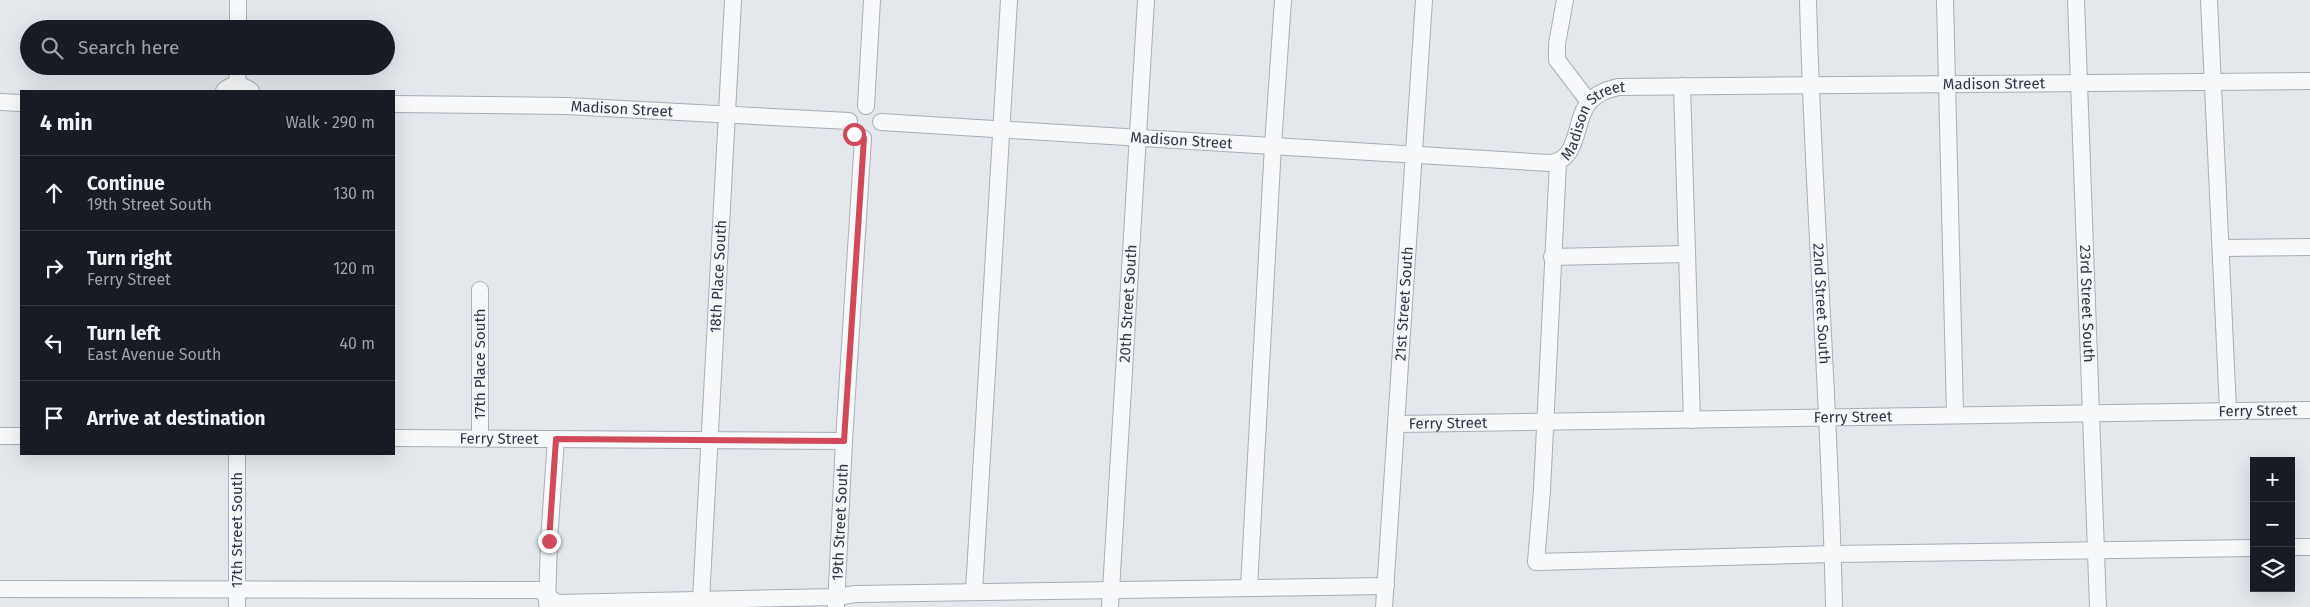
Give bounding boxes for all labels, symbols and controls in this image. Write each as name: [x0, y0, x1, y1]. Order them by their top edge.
search box: [20, 20, 395, 75]
icon: search: [38, 34, 66, 62]
text: Search here: [78, 36, 179, 59]
street label: Madison Street: [1943, 74, 2046, 93]
street label: Madison Street: [1557, 78, 1626, 164]
street label: Madison Street: [570, 97, 674, 121]
text: 4 min: [40, 110, 93, 136]
text: Walk · 290 m: [285, 113, 375, 132]
route start: [843, 123, 866, 146]
street label: Madison Street: [1130, 128, 1234, 153]
text: Continue: [87, 172, 165, 195]
icon: ahead: [40, 179, 68, 207]
text: 130 m: [333, 184, 375, 203]
text: 19th Street South: [87, 195, 212, 214]
street label: 18th Place South: [706, 220, 730, 333]
street label: 22nd Street South: [1809, 243, 1834, 365]
street label: 20th Street South: [1116, 244, 1140, 363]
street label: 23rd Street South: [2076, 245, 2098, 363]
street label: 21st Street South: [1391, 246, 1417, 361]
text: Turn right: [87, 247, 172, 270]
icon: right: [40, 254, 68, 282]
text: 120 m: [333, 259, 375, 278]
text: Ferry Street: [87, 270, 171, 289]
street label: 17th Place South: [471, 308, 489, 420]
text: Turn left: [87, 322, 161, 345]
icon: left: [40, 329, 68, 357]
text: 40 m: [340, 334, 375, 353]
text: East Avenue South: [87, 345, 221, 364]
street label: Ferry Street: [2218, 401, 2298, 420]
icon: arrive: [40, 404, 68, 432]
text: Arrive at destination: [87, 407, 266, 430]
street label: Ferry Street: [1813, 407, 1893, 427]
street label: Ferry Street: [1408, 414, 1488, 433]
street label: Ferry Street: [460, 429, 539, 448]
map controls: [2250, 457, 2295, 592]
button: +: [2250, 457, 2295, 502]
street label: 19th Street South: [828, 463, 852, 581]
street label: 17th Street South: [228, 472, 246, 588]
button: −: [2250, 502, 2295, 547]
route end: [538, 530, 561, 553]
button: layers: [2250, 547, 2295, 592]

